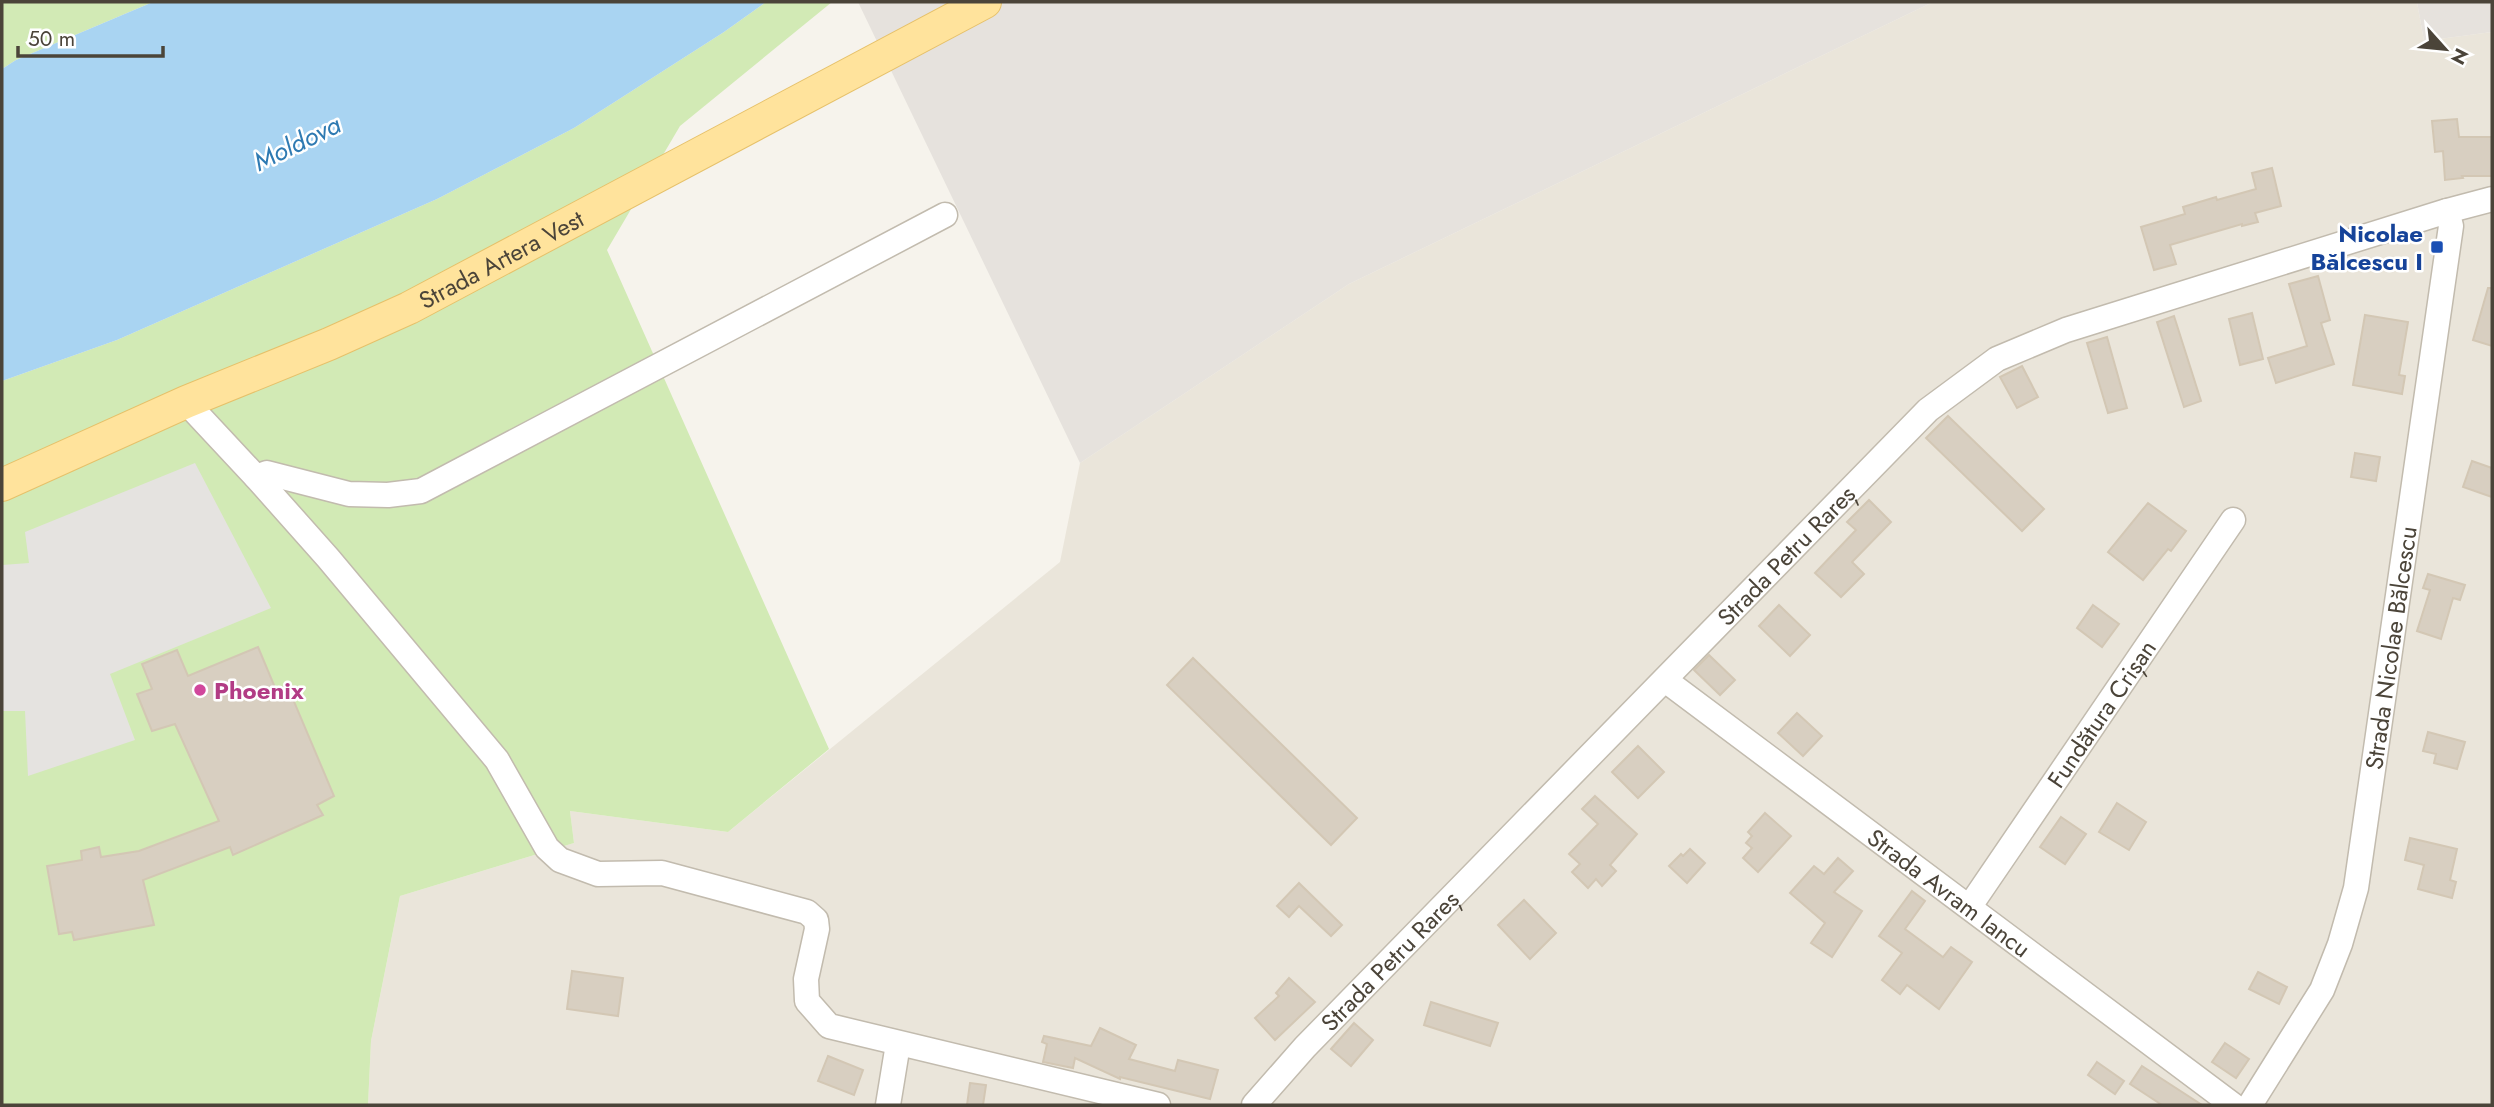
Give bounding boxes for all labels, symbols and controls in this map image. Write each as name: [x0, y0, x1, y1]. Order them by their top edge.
scale bar: [18, 14, 163, 58]
north arrow: [2410, 14, 2480, 84]
text: 50 m: [28, 24, 75, 54]
text: N: [2444, 44, 2475, 69]
water label: Moldova: [247, 105, 348, 181]
street label: Strada Artera Vest: [412, 201, 590, 317]
place label: Nicolae Bălcescu I: [2310, 216, 2423, 279]
marker: Nicolae Bălcescu I: [2429, 239, 2445, 255]
street label: Strada Petru Rareș: [1709, 477, 1863, 634]
street label: Strada Nicolae Bălcescu: [2356, 524, 2425, 772]
street label: Fundătura Crișan: [2038, 632, 2164, 794]
place label: Phoenix: [214, 673, 304, 708]
marker: Phoenix: [192, 682, 208, 698]
street label: Strada Avram Iancu: [1860, 820, 2038, 965]
street label: Strada Petru Rareș: [1312, 882, 1467, 1039]

